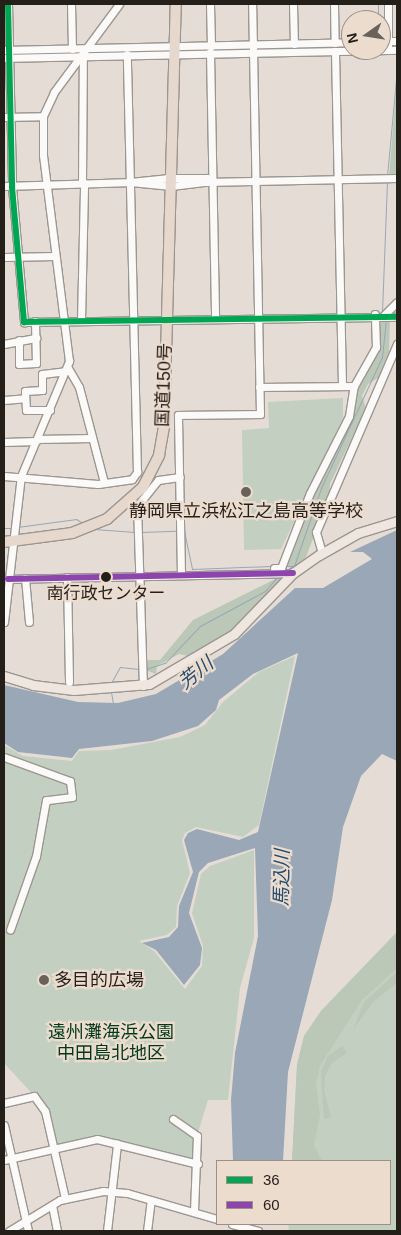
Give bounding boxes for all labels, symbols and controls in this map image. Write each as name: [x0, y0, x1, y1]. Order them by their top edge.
north arrow: [341, 10, 391, 60]
text: N: [343, 31, 361, 45]
street label: 国道150号: [152, 343, 176, 427]
marker: 静岡県立浜松江之島高等学校: [240, 486, 252, 498]
place label: 静岡県立浜松江之島高等学校: [129, 500, 363, 522]
marker: 南行政センター: [101, 572, 111, 582]
place label: 南行政センター: [47, 584, 165, 604]
water label: 芳川: [174, 652, 218, 694]
water label: 馬込川: [270, 849, 294, 907]
place label: 多目的広場: [54, 969, 144, 991]
marker: 多目的広場: [38, 974, 50, 986]
park label: 遠州灘海浜公園 中田島北地区: [48, 1022, 174, 1064]
legend: [216, 1160, 391, 1225]
text: 36: [263, 1171, 280, 1188]
text: 60: [263, 1196, 280, 1213]

